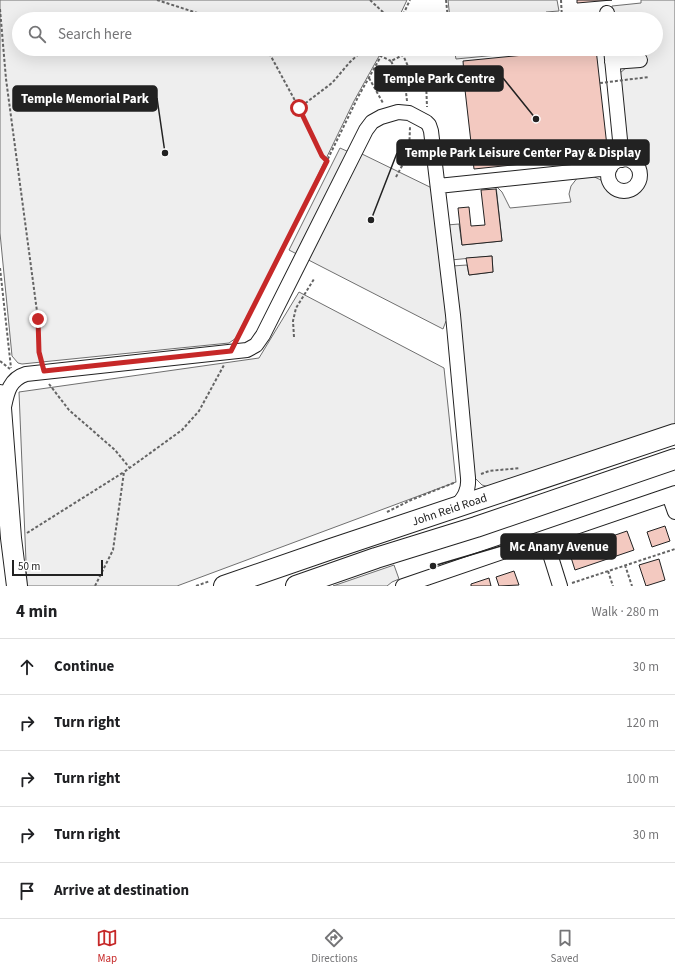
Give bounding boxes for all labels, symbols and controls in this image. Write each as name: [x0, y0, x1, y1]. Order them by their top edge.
search box: [12, 12, 663, 56]
icon: search: [26, 23, 48, 45]
text: Search here: [58, 24, 132, 45]
callout: Temple Park Centre: [375, 66, 503, 91]
text: Temple Park Centre: [383, 70, 495, 88]
callout: Temple Memorial Park: [13, 86, 157, 111]
text: Temple Memorial Park: [21, 90, 150, 108]
route start: [290, 99, 308, 117]
callout: Temple Park Leisure Center Pay & Display: [397, 140, 649, 165]
text: Temple Park Leisure Center Pay & Display: [405, 144, 641, 162]
route end: [29, 310, 47, 328]
street label: John Reid Road: [410, 489, 489, 530]
callout: Mc Anany Avenue: [501, 534, 616, 559]
text: Mc Anany Avenue: [509, 538, 609, 556]
scale bar: [12, 558, 103, 577]
text: 50 m: [18, 559, 40, 574]
text: 4 min: [16, 600, 57, 624]
text: Walk · 280 m: [591, 603, 659, 621]
icon: ahead: [16, 656, 38, 678]
text: Continue: [54, 656, 114, 677]
text: 30 m: [633, 658, 659, 676]
icon: right: [16, 712, 38, 734]
text: Turn right: [54, 712, 120, 733]
text: 120 m: [626, 714, 659, 732]
icon: right: [16, 768, 38, 790]
text: Turn right: [54, 768, 120, 789]
text: 100 m: [626, 770, 659, 788]
icon: right: [16, 824, 38, 846]
text: Turn right: [54, 824, 120, 845]
text: 30 m: [633, 826, 659, 844]
icon: arrive: [16, 880, 38, 902]
text: Arrive at destination: [54, 880, 189, 901]
tab: Map: [96, 927, 118, 966]
tab: Directions: [311, 927, 358, 966]
tab: Saved: [551, 927, 579, 966]

